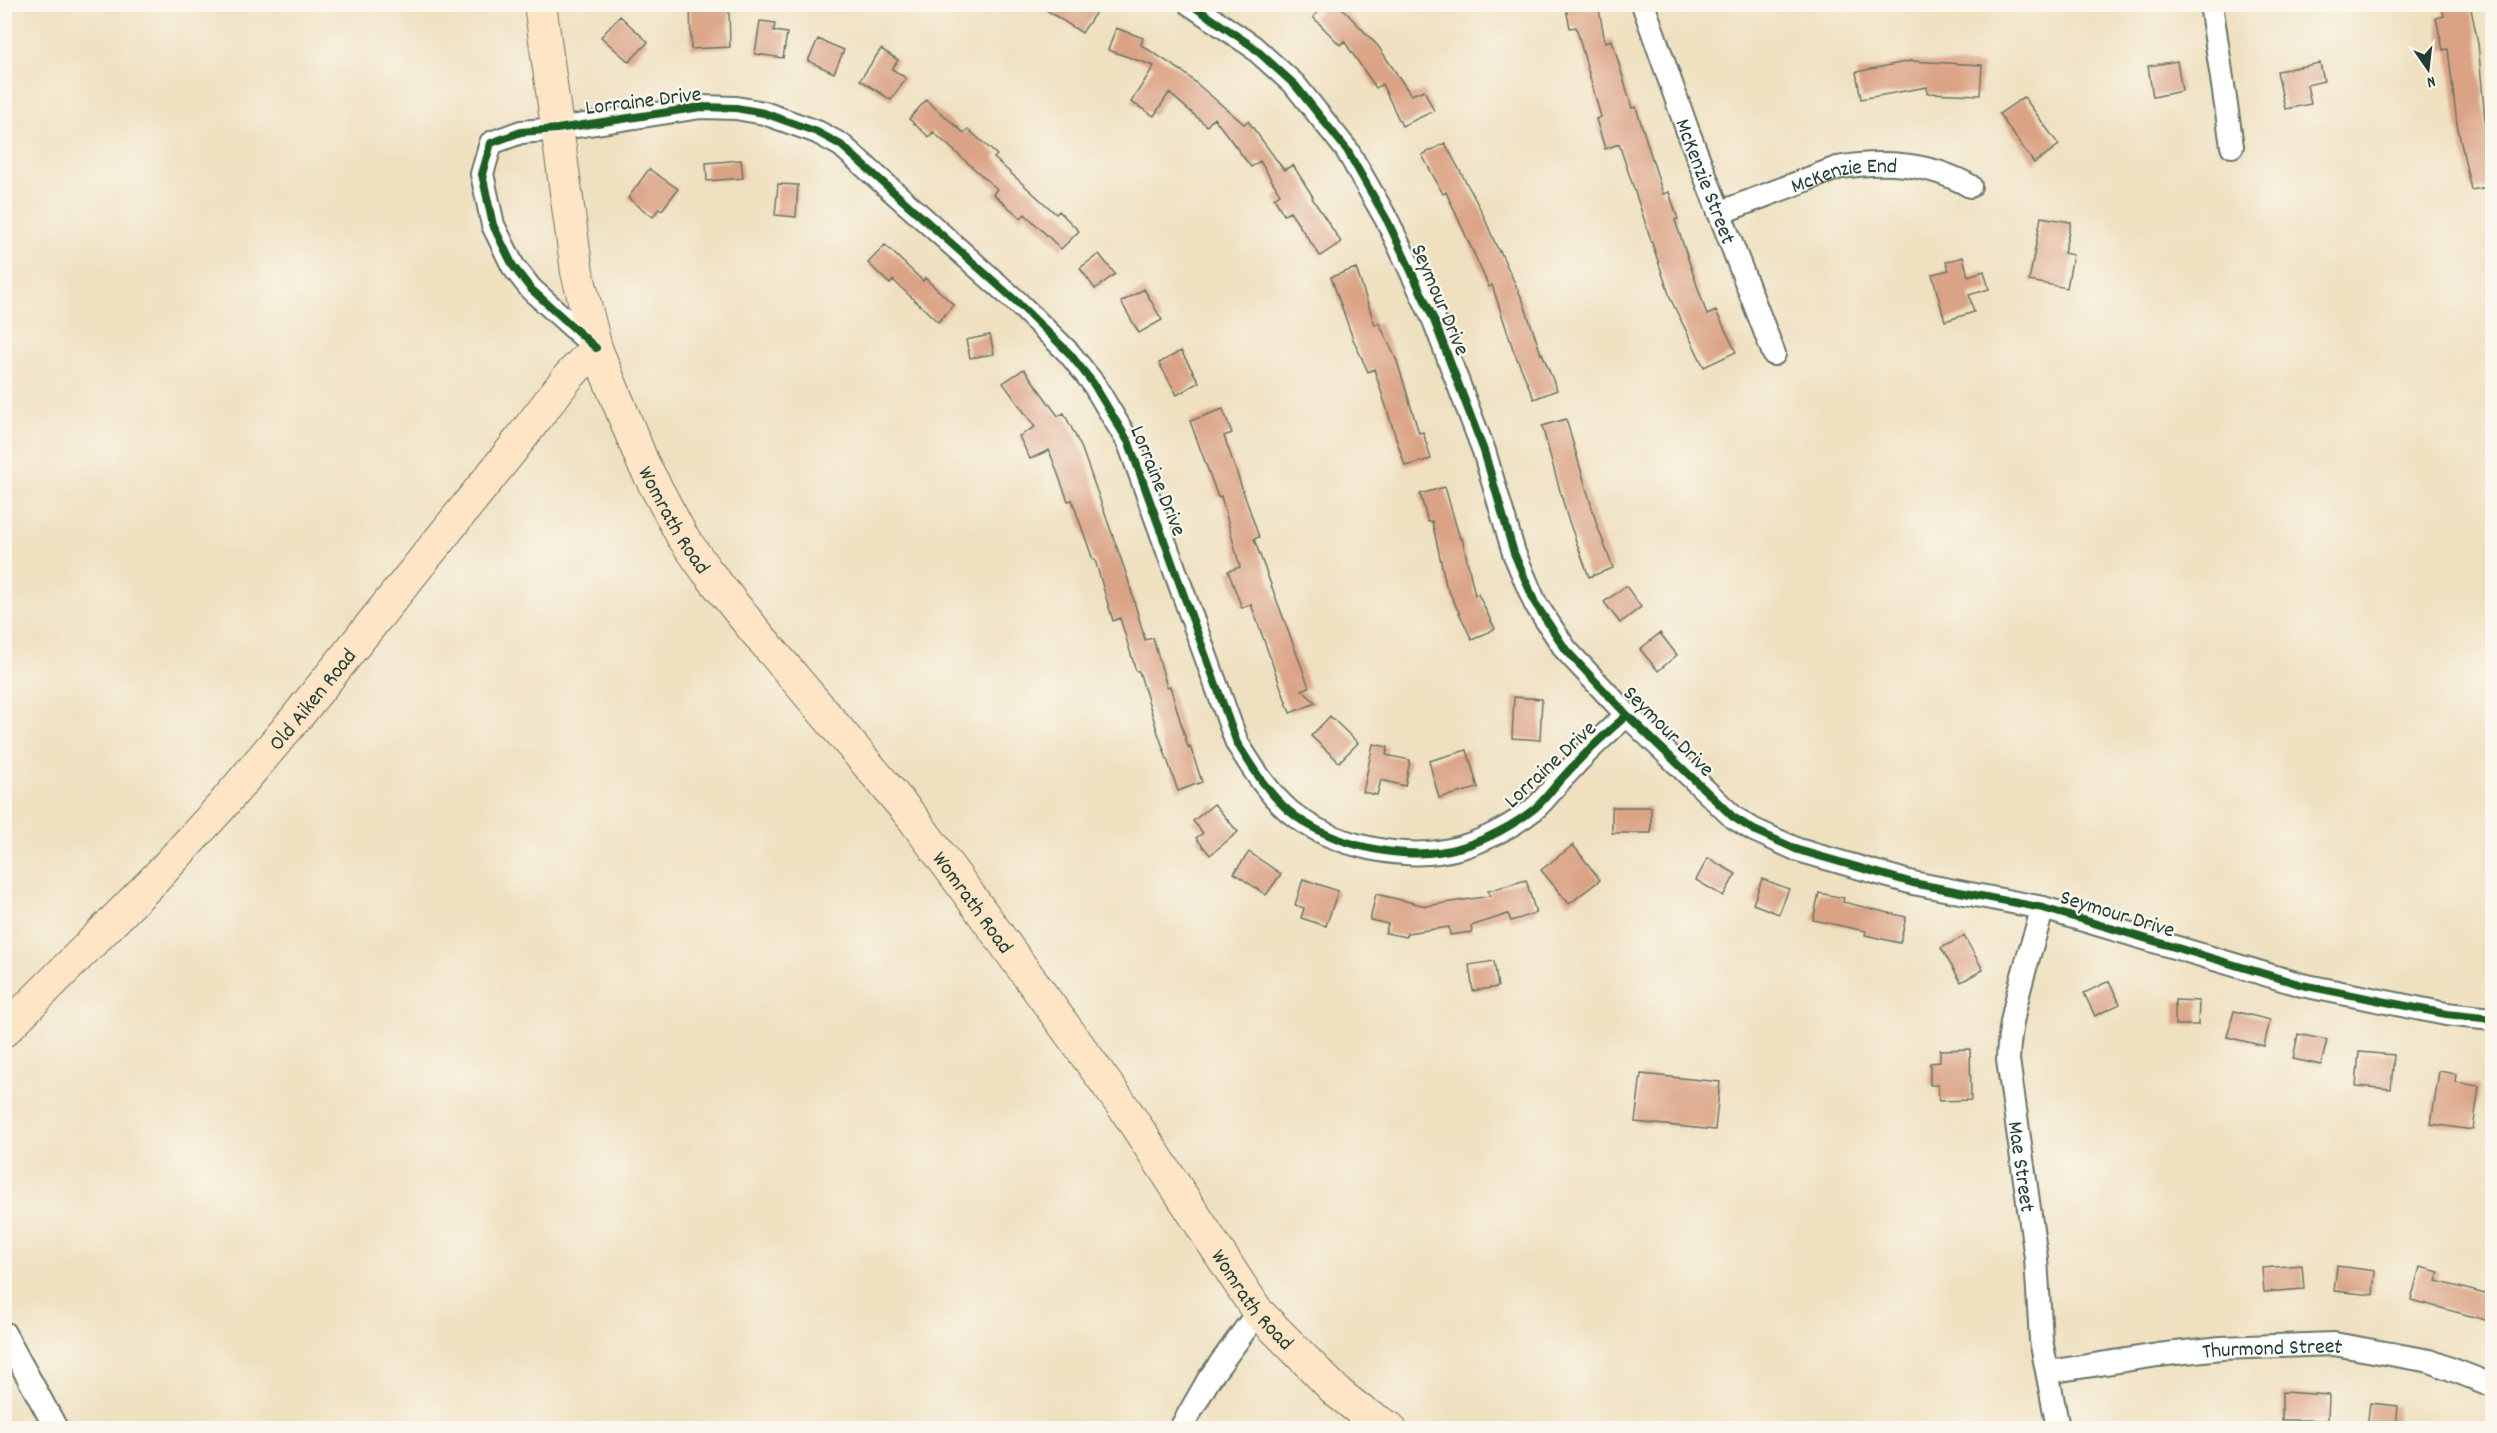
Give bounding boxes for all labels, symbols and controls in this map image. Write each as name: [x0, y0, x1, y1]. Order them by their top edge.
north arrow: [2398, 39, 2458, 99]
text: N: [2424, 69, 2438, 93]
street label: Lorraine Drive: [584, 80, 703, 125]
street label: McKenzie Street: [1666, 115, 1742, 249]
street label: McKenzie End: [1787, 152, 1898, 203]
street label: Seymour Drive: [1401, 240, 1476, 361]
street label: Lorraine Drive: [1121, 421, 1193, 541]
street label: Womrath Road: [628, 461, 716, 582]
street label: Old Aiken Road: [263, 643, 365, 759]
street label: Seymour Drive: [1615, 680, 1720, 785]
street label: Lorraine Drive: [1498, 714, 1605, 817]
street label: Womrath Road: [923, 846, 1019, 961]
street label: Seymour Drive: [2056, 883, 2178, 947]
street label: Mae Street: [1998, 1120, 2041, 1214]
street label: Womrath Road: [1202, 1244, 1300, 1359]
street label: Thurmond Street: [2201, 1332, 2344, 1369]

